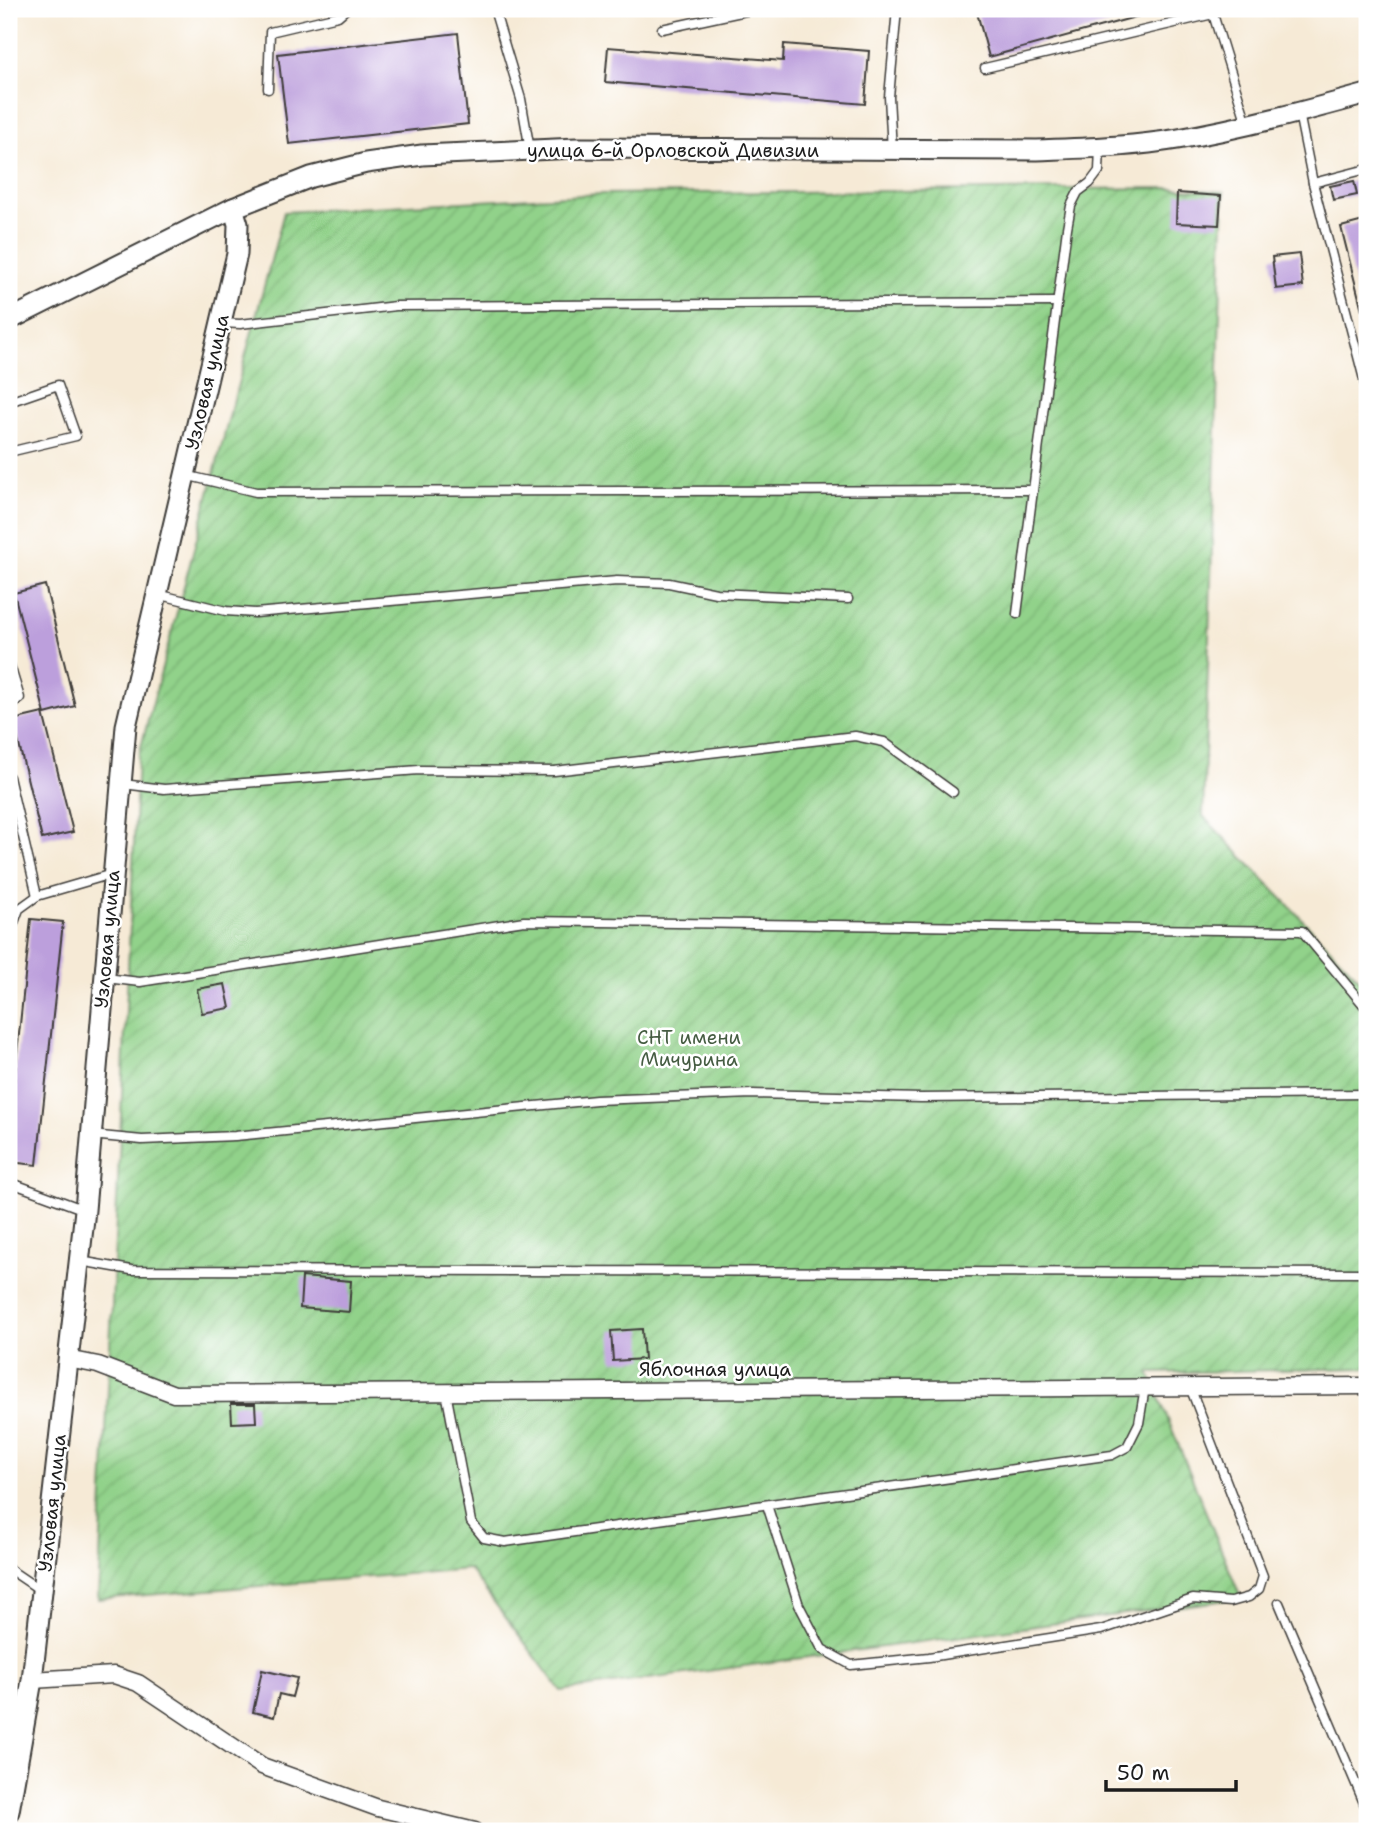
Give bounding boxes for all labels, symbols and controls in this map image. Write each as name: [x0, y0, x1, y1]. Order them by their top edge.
street label: улица 6-й Орловской Дивизии: [527, 138, 819, 163]
street label: Узловая улица: [179, 311, 235, 452]
street label: Узловая улица: [89, 869, 126, 1009]
park label: СНТ имени Мичурина: [637, 1025, 741, 1072]
street label: Яблочная улица: [639, 1357, 791, 1382]
street label: Узловая улица: [32, 1433, 72, 1573]
scale bar: [1106, 1749, 1236, 1793]
text: 50 m: [1117, 1759, 1170, 1787]

